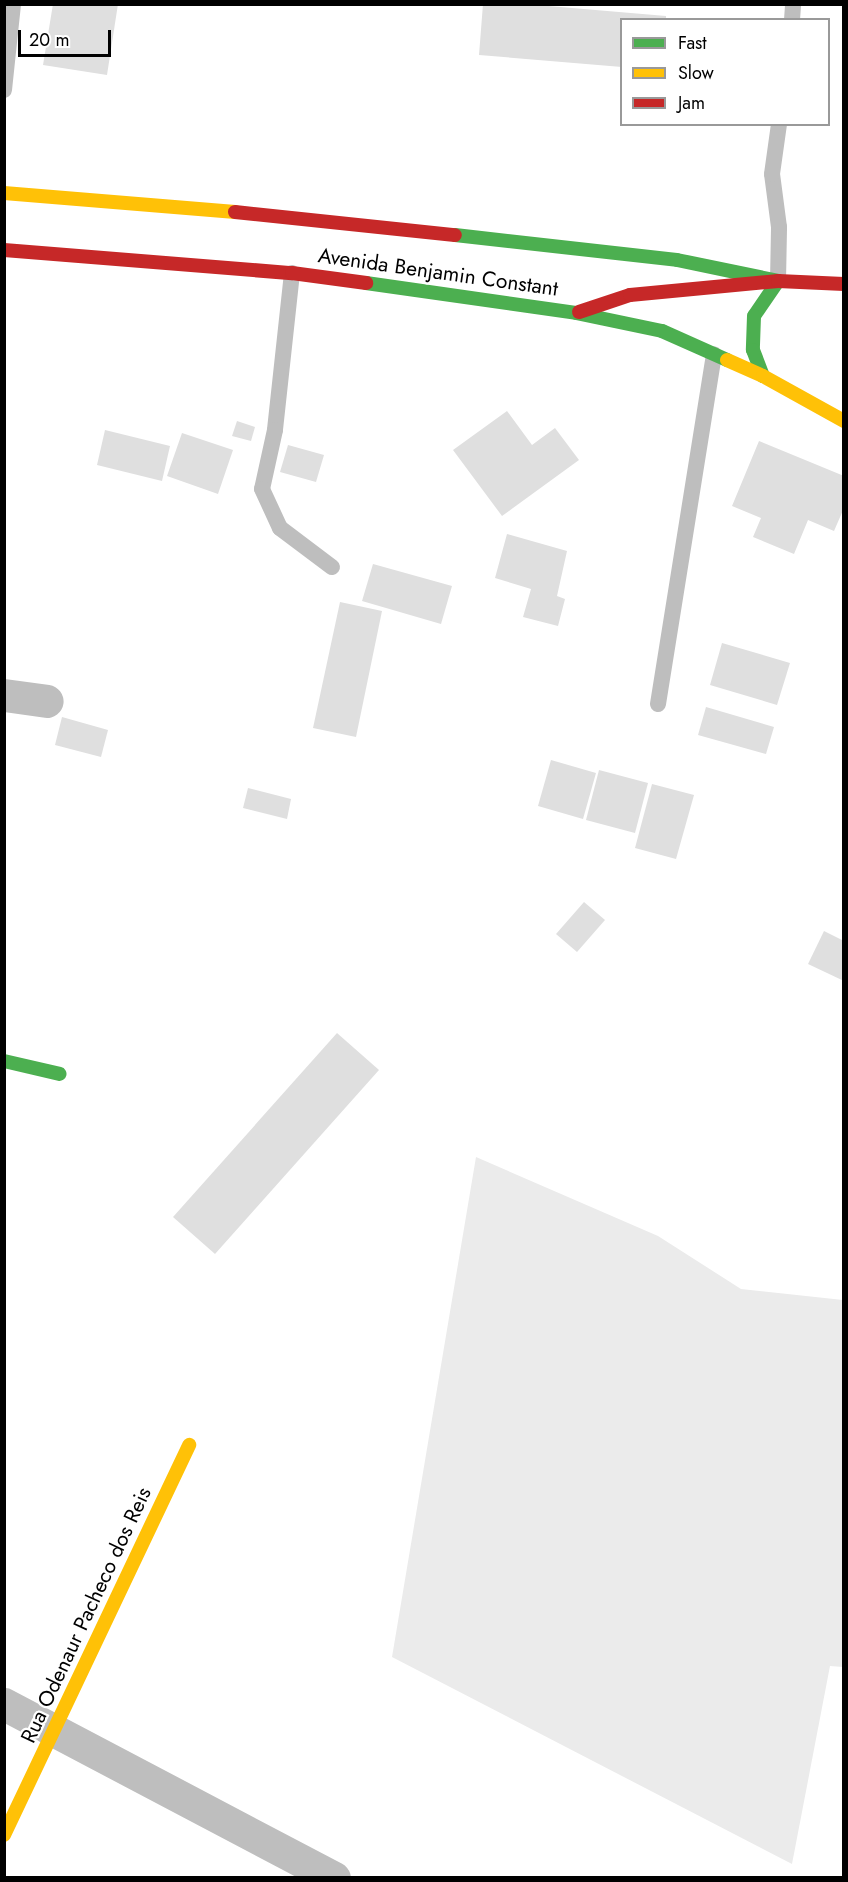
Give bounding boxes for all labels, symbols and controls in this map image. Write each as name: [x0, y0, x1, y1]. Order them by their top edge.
scale bar: [21, 18, 114, 56]
legend: [620, 18, 830, 126]
text: 20 m: [29, 27, 69, 53]
text: Fast: [678, 30, 707, 56]
text: Slow: [678, 60, 714, 86]
text: Jam: [678, 90, 705, 116]
street label: Avenida Benjamin Constant: [316, 243, 560, 301]
street label: Rua Odenaur Pacheco dos Reis: [16, 1483, 156, 1747]

